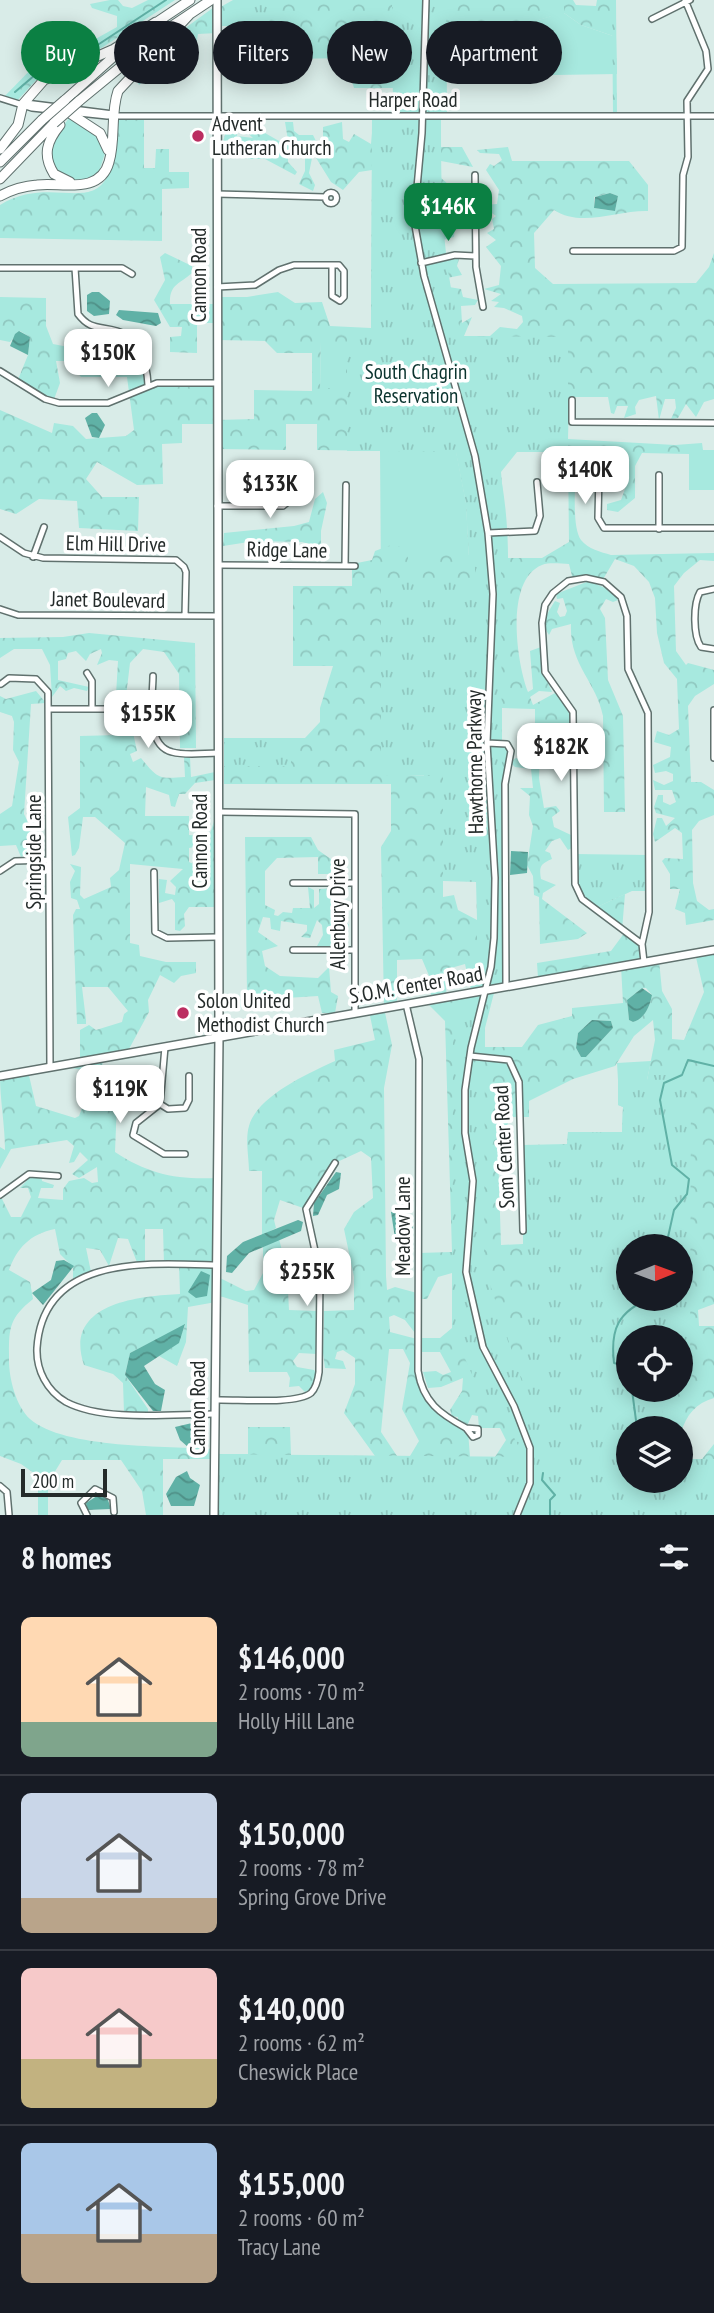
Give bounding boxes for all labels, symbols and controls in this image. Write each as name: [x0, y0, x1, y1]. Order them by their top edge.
chip: Buy: [21, 21, 100, 84]
chip: Rent: [114, 21, 199, 84]
chip: Filters: [213, 21, 313, 84]
chip: New: [327, 21, 412, 84]
chip: Apartment: [426, 21, 562, 84]
street label: Harper Road: [368, 86, 458, 113]
place label: Advent Lutheran Church: [212, 110, 332, 161]
marker: Advent Lutheran Church: [190, 128, 206, 144]
pin: $146K: [399, 184, 497, 243]
text: $146K: [420, 191, 476, 220]
street label: Cannon Road: [185, 228, 212, 322]
pin: $150K: [59, 330, 157, 389]
text: $150K: [80, 337, 136, 366]
park label: South Chagrin Reservation: [365, 358, 467, 409]
pin: $140K: [536, 447, 634, 506]
text: $140K: [557, 454, 613, 483]
pin: $133K: [221, 461, 319, 520]
text: $133K: [242, 468, 298, 497]
street label: Elm Hill Drive: [66, 529, 166, 558]
street label: Ridge Lane: [246, 535, 328, 564]
street label: Janet Boulevard: [50, 585, 165, 614]
pin: $155K: [99, 690, 197, 750]
street label: Hawthorne Parkway: [460, 690, 489, 834]
text: $155K: [120, 698, 176, 727]
pin: $182K: [512, 724, 610, 783]
text: $182K: [533, 731, 589, 760]
street label: Springside Lane: [20, 794, 47, 910]
street label: Cannon Road: [186, 794, 213, 888]
street label: Allenbury Drive: [324, 858, 351, 970]
street label: S.O.M. Center Road: [347, 959, 485, 1010]
place label: Solon United Methodist Church: [197, 987, 325, 1038]
marker: Solon United Methodist Church: [175, 1005, 191, 1021]
pin: $119K: [71, 1066, 169, 1125]
text: $119K: [92, 1073, 148, 1102]
street label: Som Center Road: [487, 1085, 520, 1209]
street label: Meadow Lane: [389, 1176, 416, 1276]
north arrow: [616, 1234, 693, 1311]
map controls: [616, 1234, 693, 1493]
pin: $255K: [258, 1248, 356, 1308]
text: $255K: [279, 1256, 335, 1285]
button: locate: [616, 1325, 693, 1402]
street label: Cannon Road: [184, 1361, 211, 1455]
button: layers: [616, 1416, 693, 1493]
scale bar: [21, 1466, 107, 1498]
text: 200 m: [32, 1469, 74, 1493]
text: 8 homes: [21, 1538, 112, 1577]
icon: filters: [655, 1538, 693, 1576]
text: $146,000: [238, 1638, 345, 1677]
icon: home: [77, 1645, 161, 1729]
text: 2 rooms · 70 m²: [238, 1677, 365, 1706]
text: Holly Hill Lane: [238, 1706, 355, 1735]
text: $150,000: [238, 1814, 345, 1853]
icon: home: [77, 1821, 161, 1905]
text: 2 rooms · 78 m²: [238, 1853, 365, 1882]
text: Spring Grove Drive: [238, 1882, 386, 1911]
text: $140,000: [238, 1989, 345, 2028]
icon: home: [77, 1996, 161, 2080]
text: 2 rooms · 62 m²: [238, 2028, 365, 2057]
text: Cheswick Place: [238, 2057, 358, 2086]
text: $155,000: [238, 2164, 345, 2203]
icon: home: [77, 2171, 161, 2255]
text: 2 rooms · 60 m²: [238, 2203, 365, 2232]
text: Tracy Lane: [238, 2232, 321, 2261]

